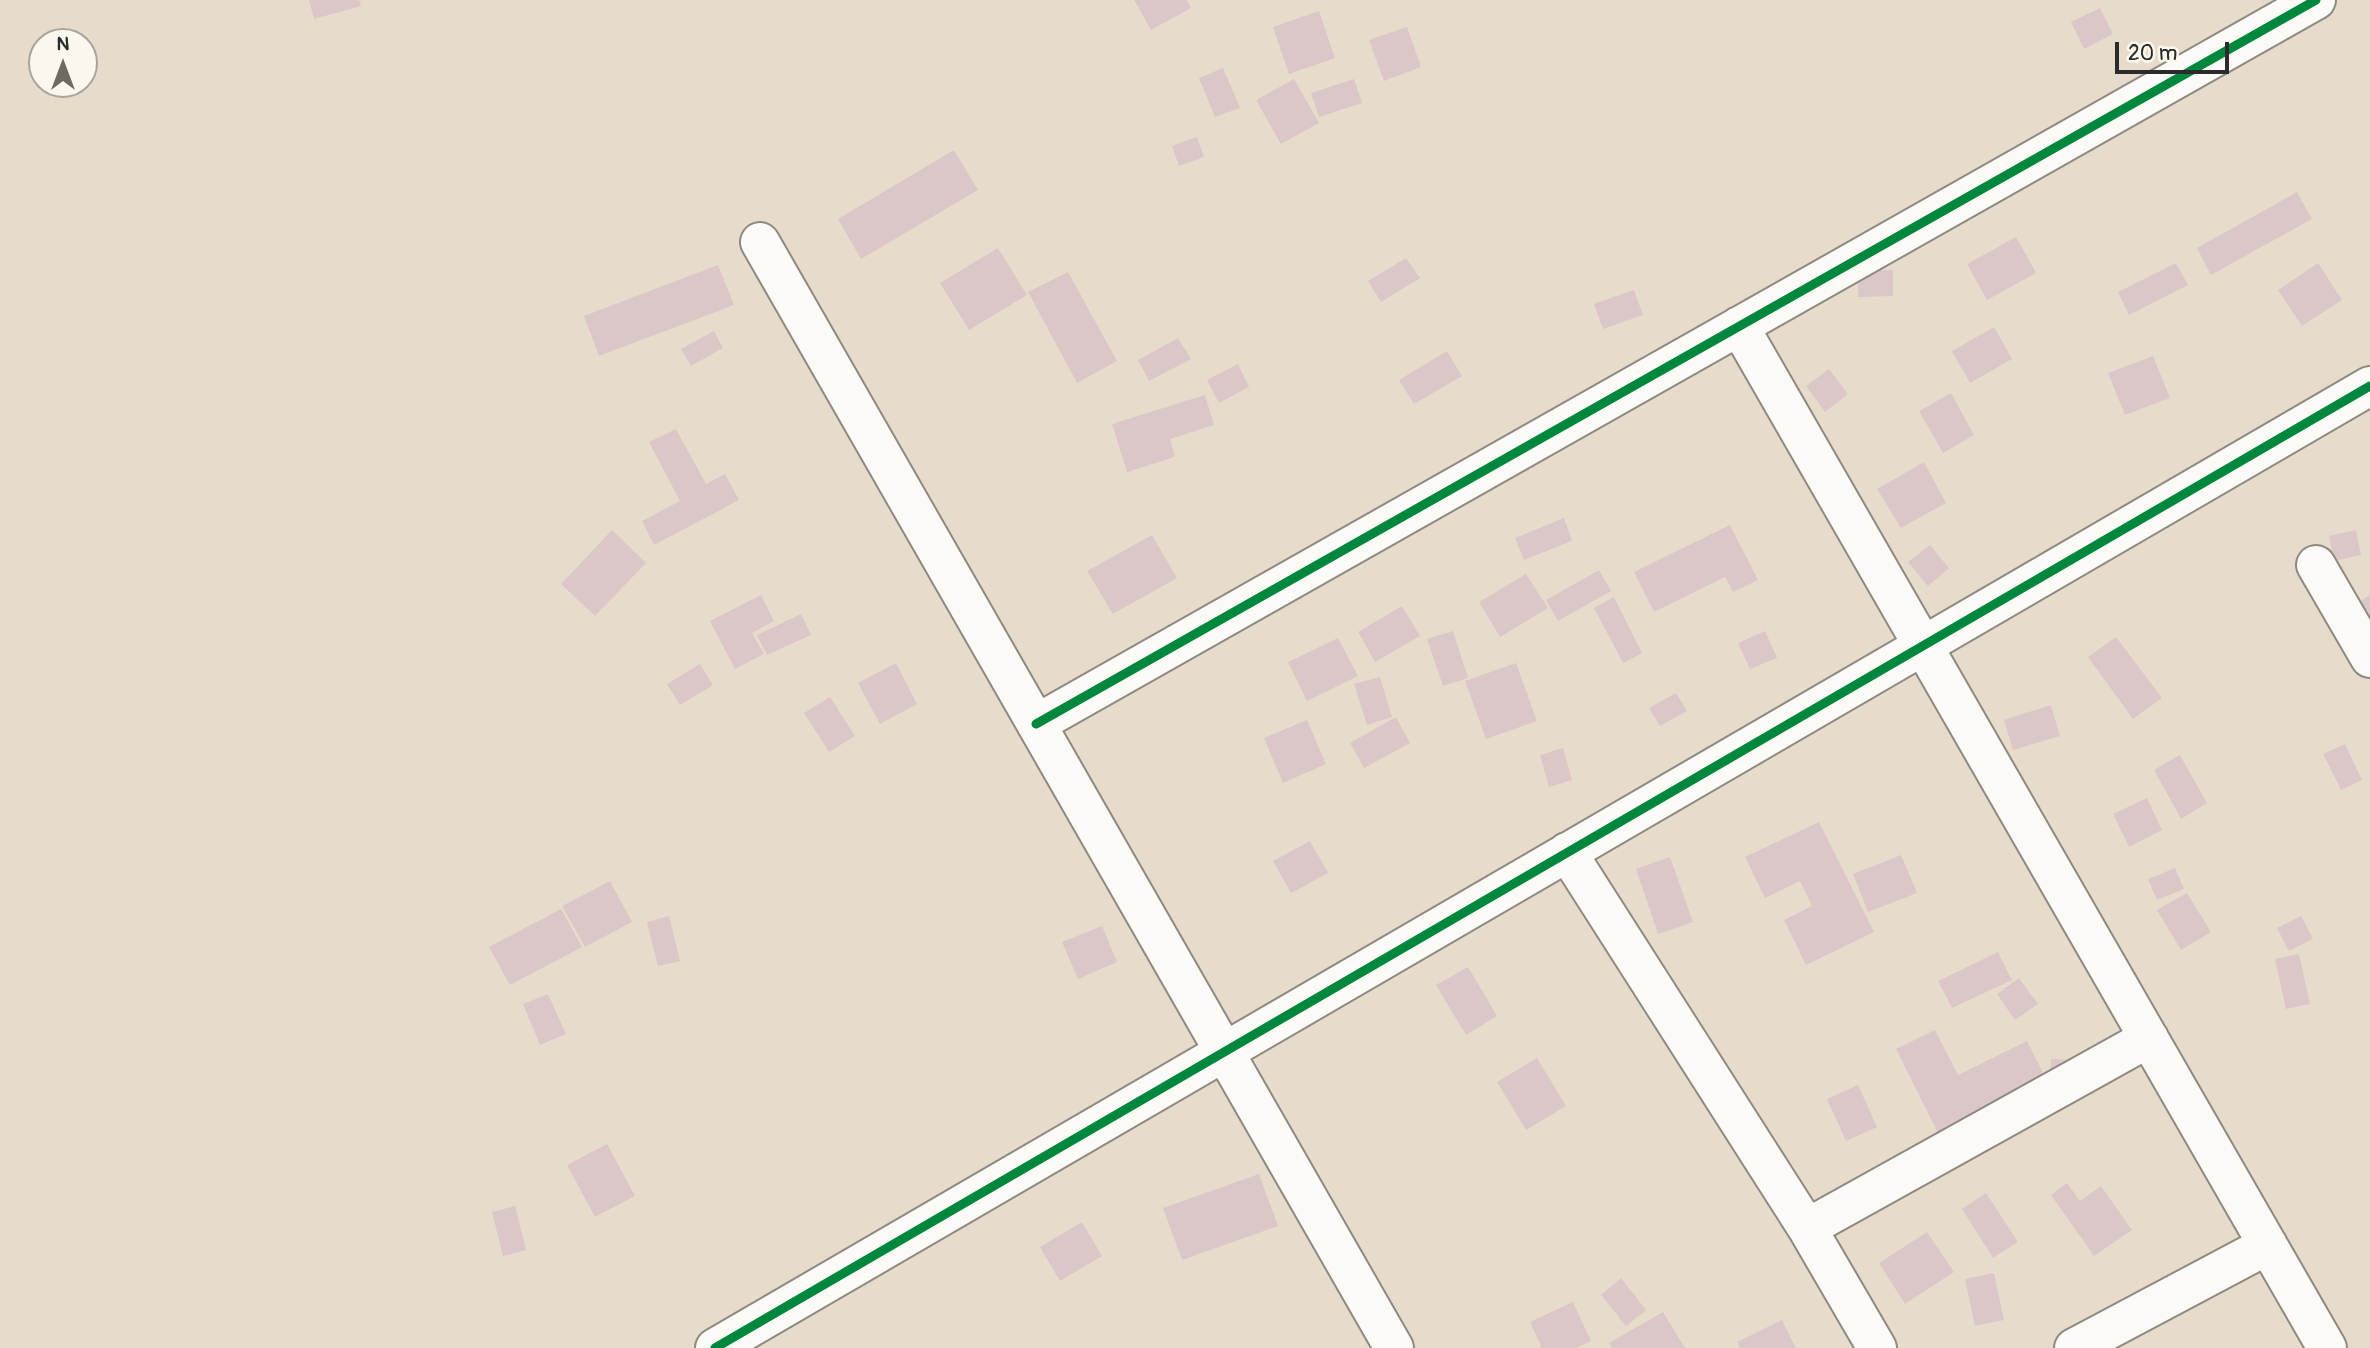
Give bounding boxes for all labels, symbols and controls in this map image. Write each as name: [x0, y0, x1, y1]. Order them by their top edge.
north arrow: [28, 28, 98, 98]
scale bar: [2118, 28, 2232, 72]
text: N: [57, 32, 69, 56]
text: 20 m: [2128, 40, 2177, 67]

